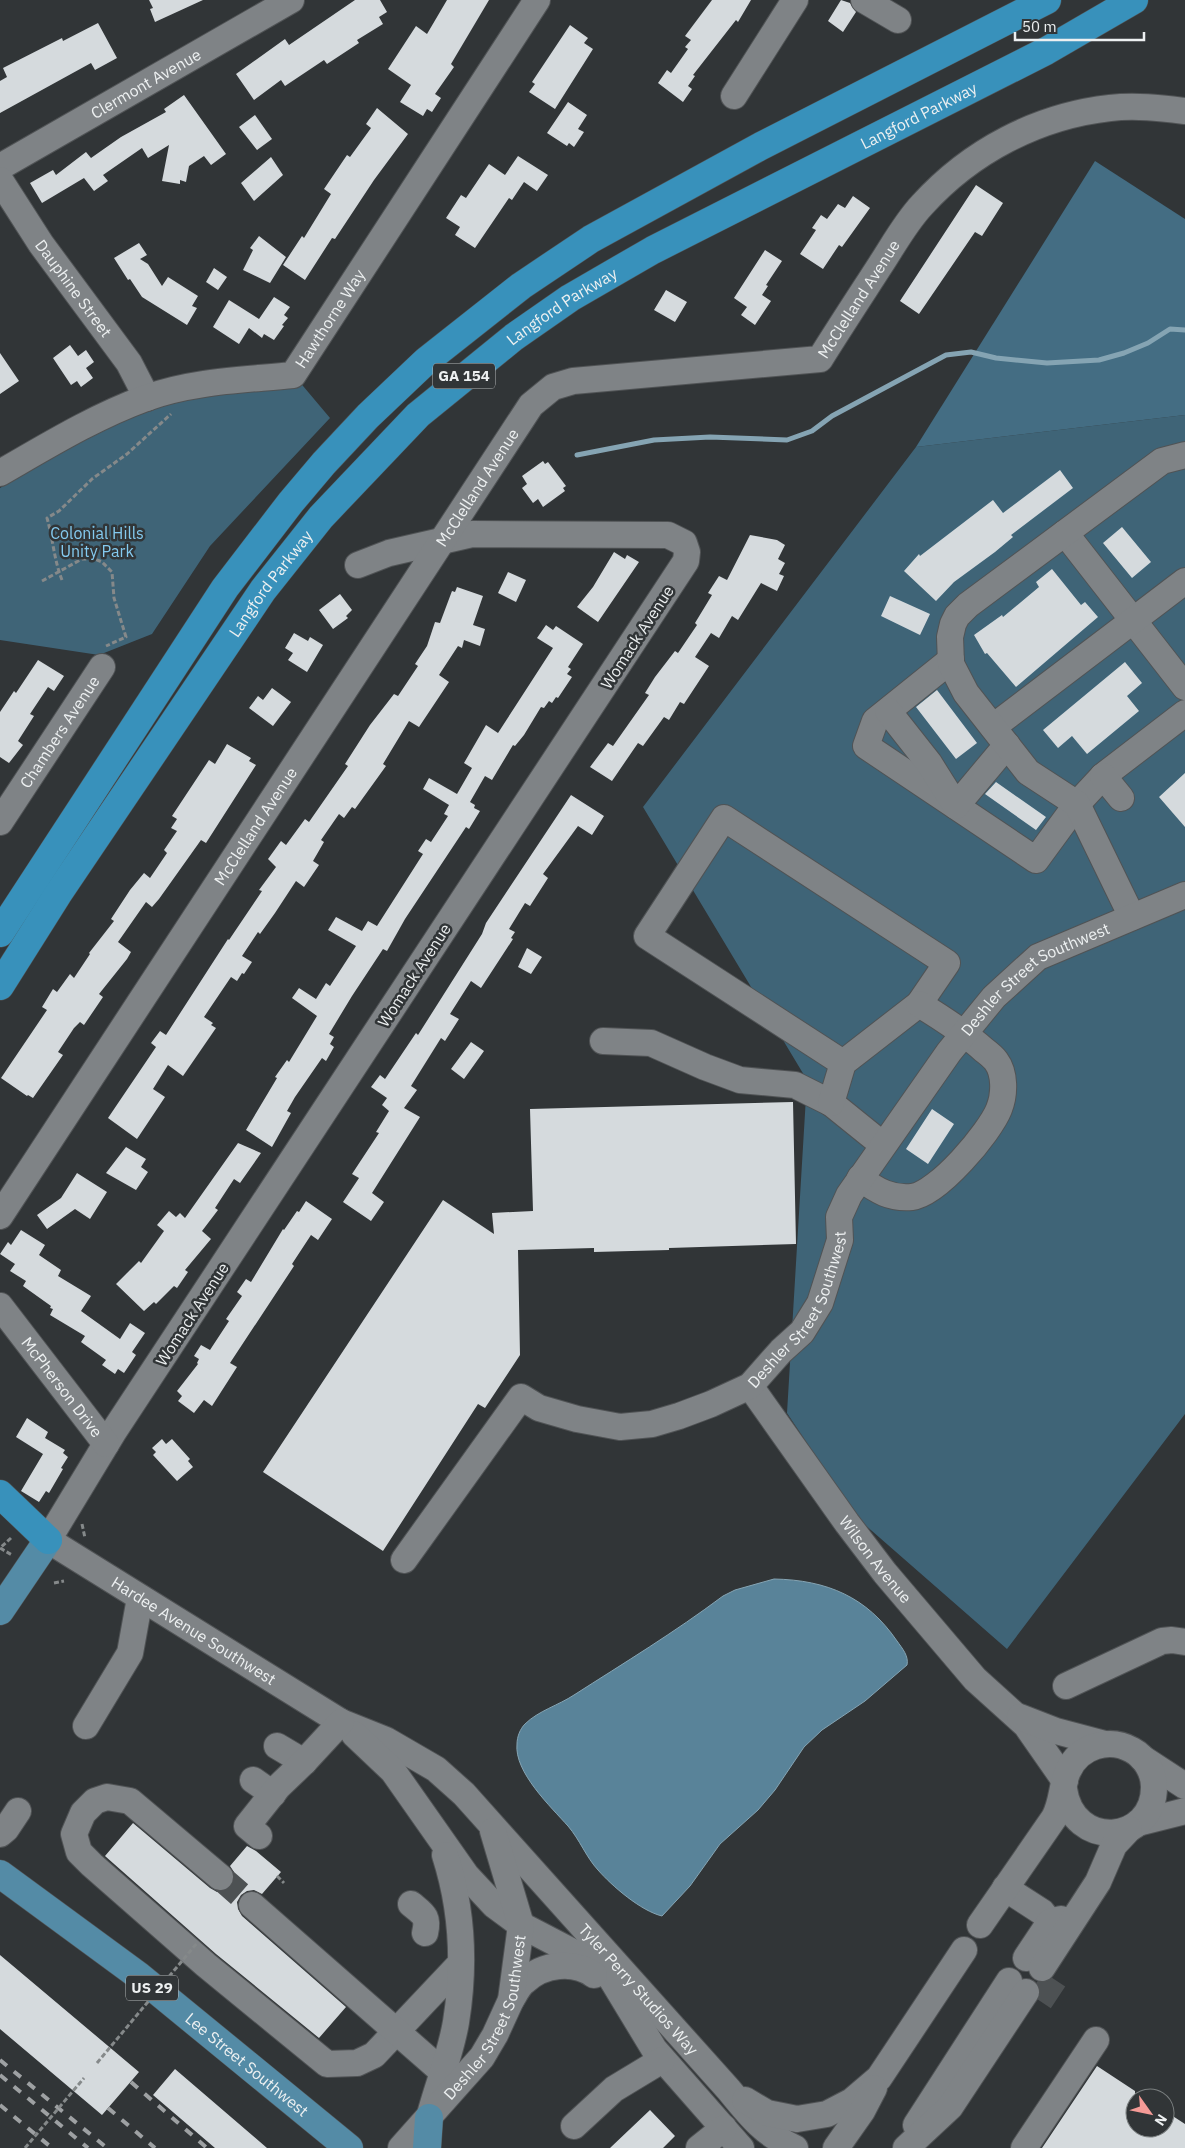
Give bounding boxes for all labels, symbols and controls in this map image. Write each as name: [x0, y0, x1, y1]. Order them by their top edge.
scale bar: [1015, 10, 1144, 42]
text: 50 m: [1022, 17, 1057, 36]
street label: Clermont Avenue: [87, 44, 205, 123]
street label: Langford Parkway: [857, 78, 980, 153]
street label: Dauphine Street: [31, 235, 116, 341]
street label: McClelland Avenue: [813, 236, 904, 362]
street label: Langford Parkway: [502, 263, 621, 349]
street label: Hawthorne Way: [290, 265, 369, 372]
road number: GA 154: [433, 364, 495, 388]
street label: McClelland Avenue: [431, 424, 523, 550]
park label: Colonial Hills Unity Park: [50, 523, 144, 561]
street label: Langford Parkway: [224, 526, 317, 641]
street label: Womack Avenue: [596, 581, 678, 692]
street label: Chambers Avenue: [15, 672, 104, 792]
street label: McClelland Avenue: [209, 763, 301, 889]
street label: Deshler Street Southwest: [956, 918, 1113, 1040]
street label: Womack Avenue: [373, 919, 455, 1030]
street label: Deshler Street Southwest: [743, 1231, 851, 1392]
street label: Womack Avenue: [151, 1258, 233, 1369]
street label: McPherson Drive: [17, 1333, 107, 1441]
street label: Wilson Avenue: [835, 1512, 916, 1607]
street label: Hardee Avenue Southwest: [108, 1572, 280, 1689]
street label: Tyler Perry Studios Way: [575, 1919, 703, 2059]
street label: Deshler Street Southwest: [439, 1933, 530, 2104]
road number: US 29: [126, 1976, 178, 2000]
street label: Lee Street Southwest: [181, 2008, 313, 2121]
north arrow: [1125, 2088, 1175, 2138]
text: N: [1151, 2111, 1171, 2129]

